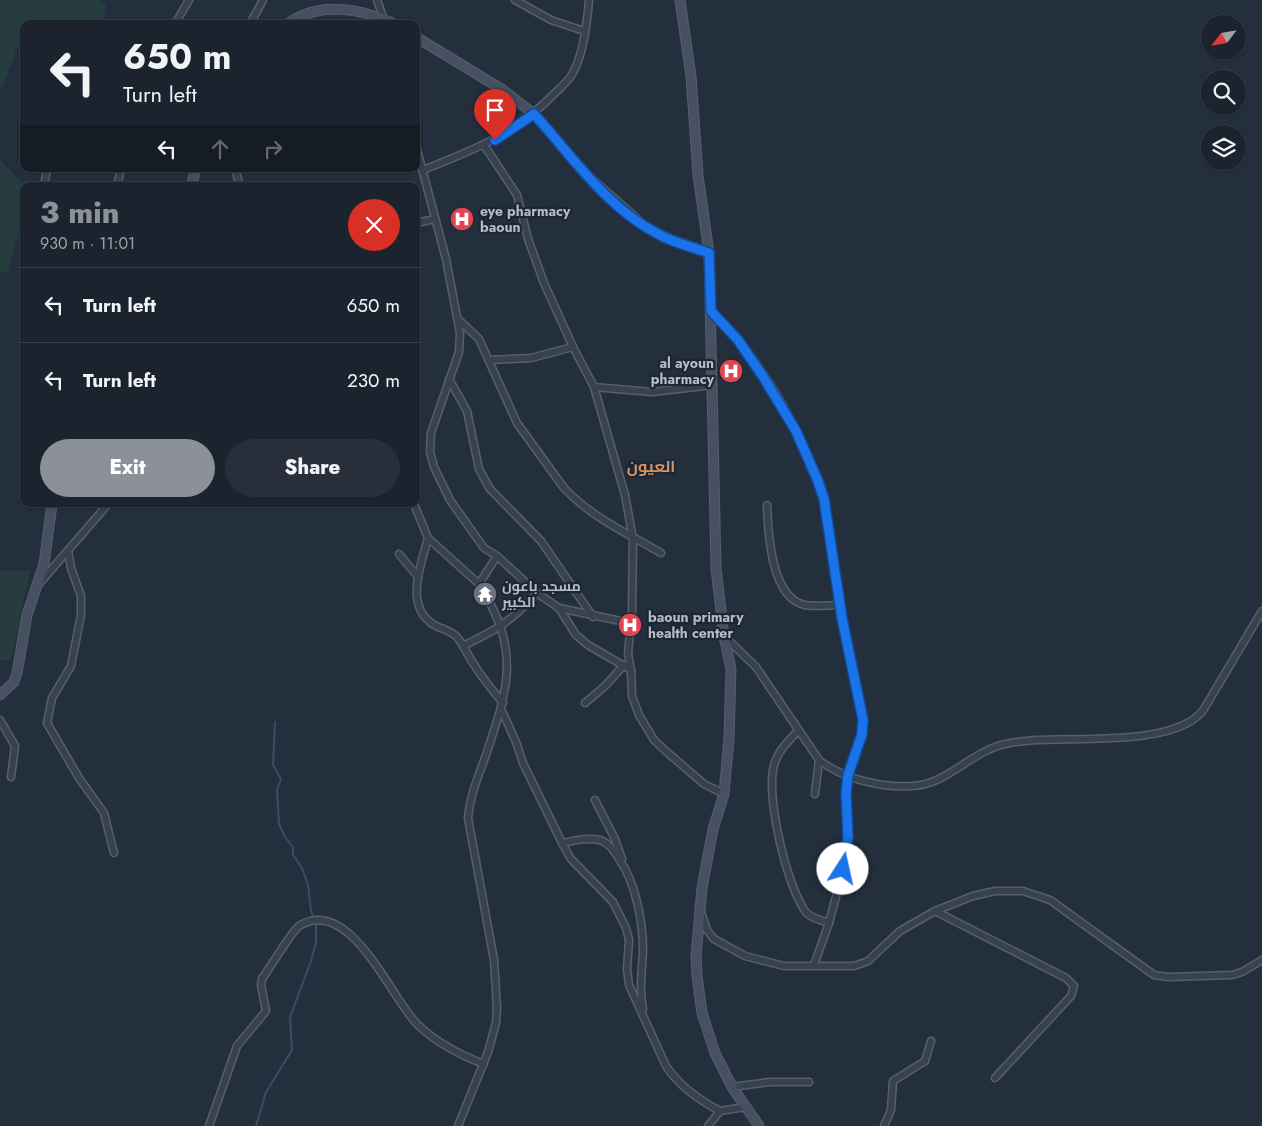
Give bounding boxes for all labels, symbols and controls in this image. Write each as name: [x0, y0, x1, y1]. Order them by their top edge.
north arrow: [1201, 15, 1246, 60]
map controls: [1201, 15, 1246, 170]
text: 650 m: [123, 32, 231, 82]
icon: left: [40, 40, 105, 105]
button: search: [1201, 70, 1246, 115]
text: Turn left: [123, 78, 197, 110]
pin: [474, 89, 516, 140]
icon: arrive: [481, 96, 509, 124]
button: layers: [1201, 125, 1246, 170]
icon: left: [153, 135, 181, 163]
icon: ahead: [206, 135, 234, 163]
icon: right: [259, 135, 287, 163]
text: 3 min: [40, 191, 119, 234]
button: close: [348, 199, 400, 251]
place label: eye pharmacy baoun: [480, 201, 571, 237]
hospital icon: eye pharmacy baoun: [449, 206, 475, 232]
text: 930 m · 11:01: [40, 232, 135, 255]
icon: left: [40, 291, 68, 319]
text: Turn left: [83, 292, 156, 319]
text: 650 m: [346, 292, 400, 319]
place label: al ayoun pharmacy: [651, 353, 715, 389]
hospital icon: al ayoun pharmacy: [718, 358, 744, 384]
icon: left: [40, 366, 68, 394]
text: Turn left: [83, 367, 156, 394]
text: 230 m: [347, 367, 400, 394]
button: Exit: [40, 439, 215, 497]
button: Share: [225, 439, 400, 497]
district label: العيون: [627, 455, 675, 478]
place label: مسجد باعون الكبير: [501, 576, 581, 612]
temple icon: مسجد باعون الكبير: [472, 581, 498, 607]
place label: baoun primary health center: [648, 607, 744, 643]
hospital icon: baoun primary health center: [617, 612, 643, 638]
position arrow: [816, 842, 868, 894]

